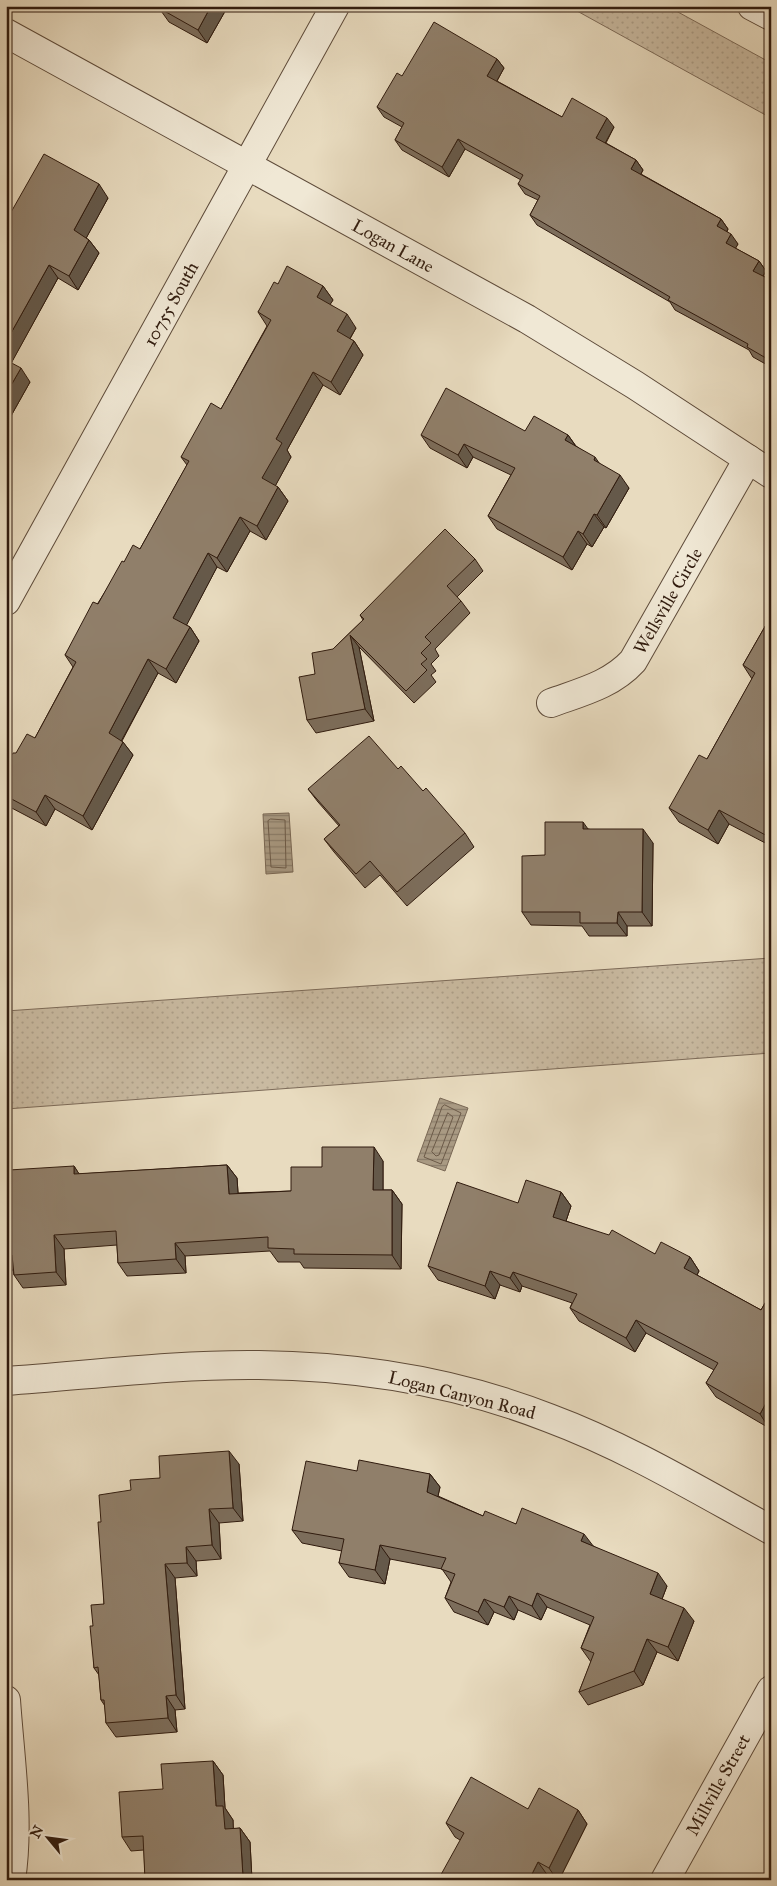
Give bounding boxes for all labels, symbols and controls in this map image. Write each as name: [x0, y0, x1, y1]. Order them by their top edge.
street label: Logan Lane: [348, 214, 438, 278]
street label: 10755 South: [139, 258, 203, 350]
street label: Wellsville Circle: [629, 544, 707, 658]
street label: Logan Canyon Road: [386, 1366, 538, 1425]
street label: Millville Street: [681, 1730, 755, 1840]
north arrow: [22, 1814, 72, 1864]
text: N: [27, 1823, 47, 1841]

